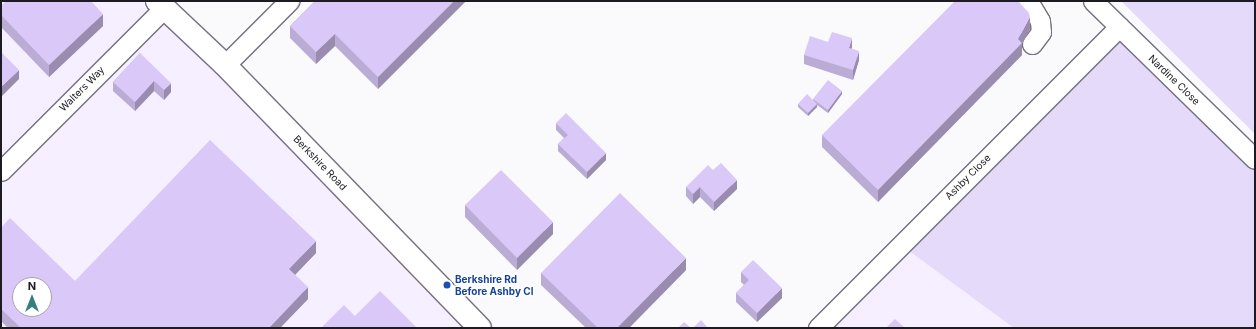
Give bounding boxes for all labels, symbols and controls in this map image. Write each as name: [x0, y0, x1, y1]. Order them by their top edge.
street label: Nardine Close: [1146, 53, 1202, 107]
street label: Walters Way: [57, 64, 107, 114]
street label: Berkshire Road: [291, 133, 349, 193]
street label: Ashby Close: [943, 152, 993, 202]
place label: Berkshire Rd Before Ashby Cl: [455, 273, 533, 296]
north arrow: [12, 277, 52, 317]
text: N: [28, 279, 36, 293]
marker: Berkshire Rd Before Ashby Cl: [442, 280, 452, 290]

